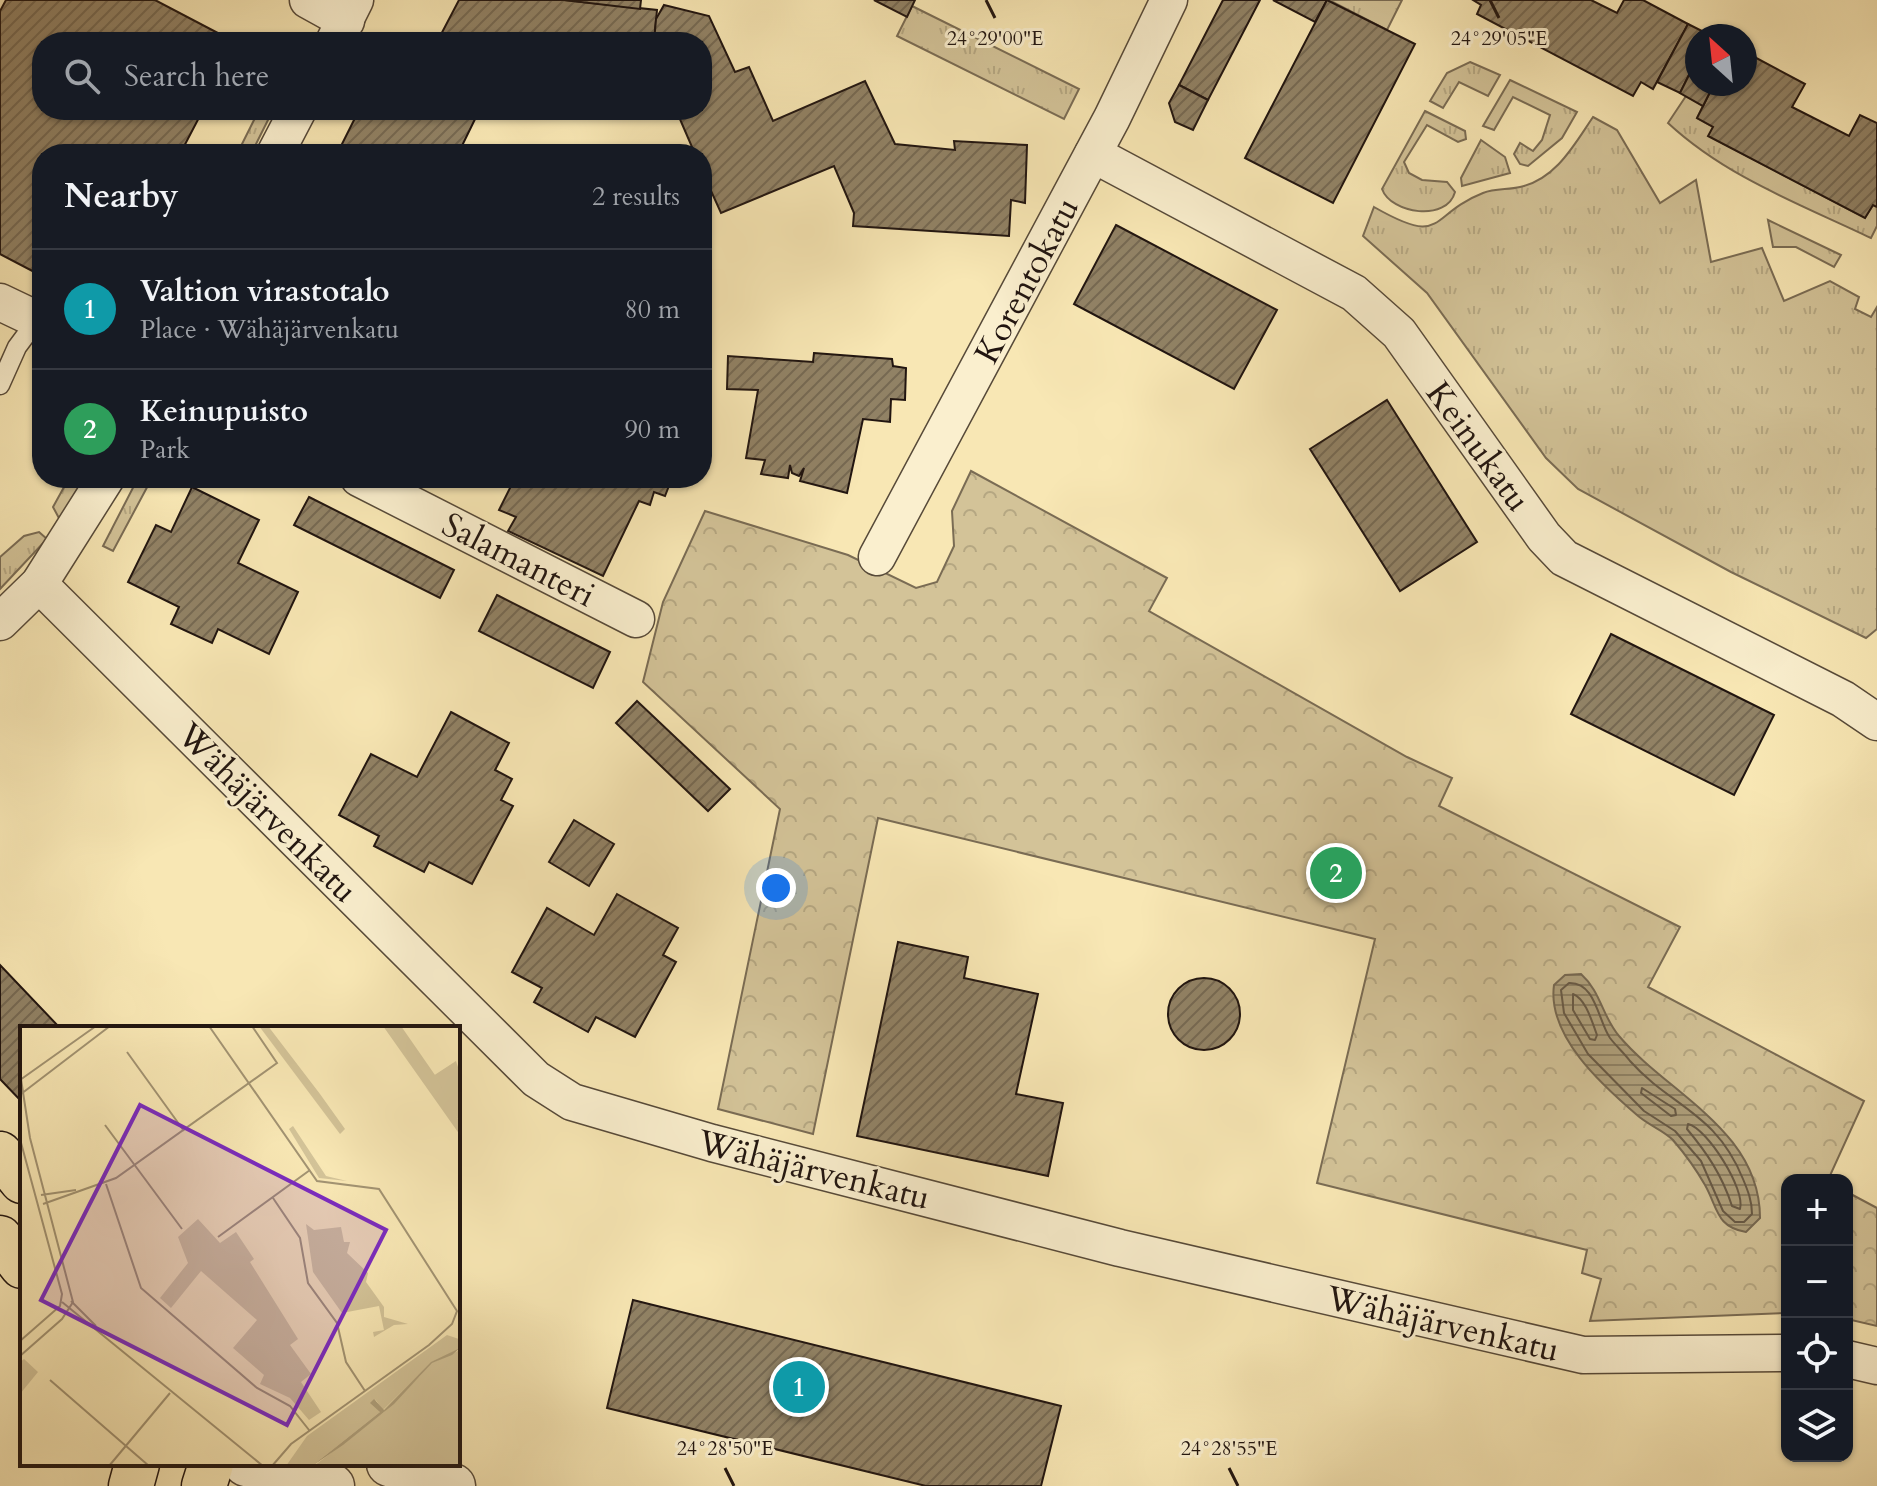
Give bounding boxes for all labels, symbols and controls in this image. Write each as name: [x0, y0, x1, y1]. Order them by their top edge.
north arrow: [1685, 24, 1757, 96]
text: 24°29'00"E: [947, 25, 1043, 52]
text: 24°29'05"E: [1451, 25, 1547, 52]
search box: [32, 32, 712, 120]
icon: search: [60, 54, 104, 98]
text: Search here: [124, 56, 269, 97]
text: Nearby: [64, 173, 179, 219]
text: 2 results: [592, 179, 680, 214]
street label: Korentokatu: [964, 189, 1090, 372]
text: Valtion virastotalo: [140, 271, 390, 312]
text: 1: [83, 292, 97, 327]
text: 80 m: [624, 292, 680, 327]
text: Place · Wähäjärvenkatu: [140, 312, 399, 347]
street label: Keinukatu: [1415, 372, 1541, 521]
text: Keinupuisto: [140, 391, 308, 432]
text: 2: [83, 412, 97, 447]
text: 90 m: [624, 412, 680, 447]
text: Park: [140, 432, 190, 467]
street label: Salamanteri: [434, 502, 603, 618]
street label: Wähäjärvenkatu: [166, 712, 367, 913]
pin: 2: [1310, 843, 1362, 903]
your location: [756, 868, 796, 908]
inset map: [20, 1026, 460, 1466]
street label: Wähäjärvenkatu: [692, 1119, 934, 1221]
map controls: [1781, 1174, 1853, 1462]
button: +: [1781, 1174, 1853, 1246]
button: −: [1781, 1246, 1853, 1318]
street label: Wähäjärvenkatu: [1321, 1275, 1564, 1373]
button: locate: [1781, 1318, 1853, 1390]
pin: 1: [773, 1357, 825, 1417]
button: layers: [1781, 1390, 1853, 1462]
text: 24°28'50"E: [677, 1435, 773, 1462]
text: 24°28'55"E: [1181, 1435, 1277, 1462]

